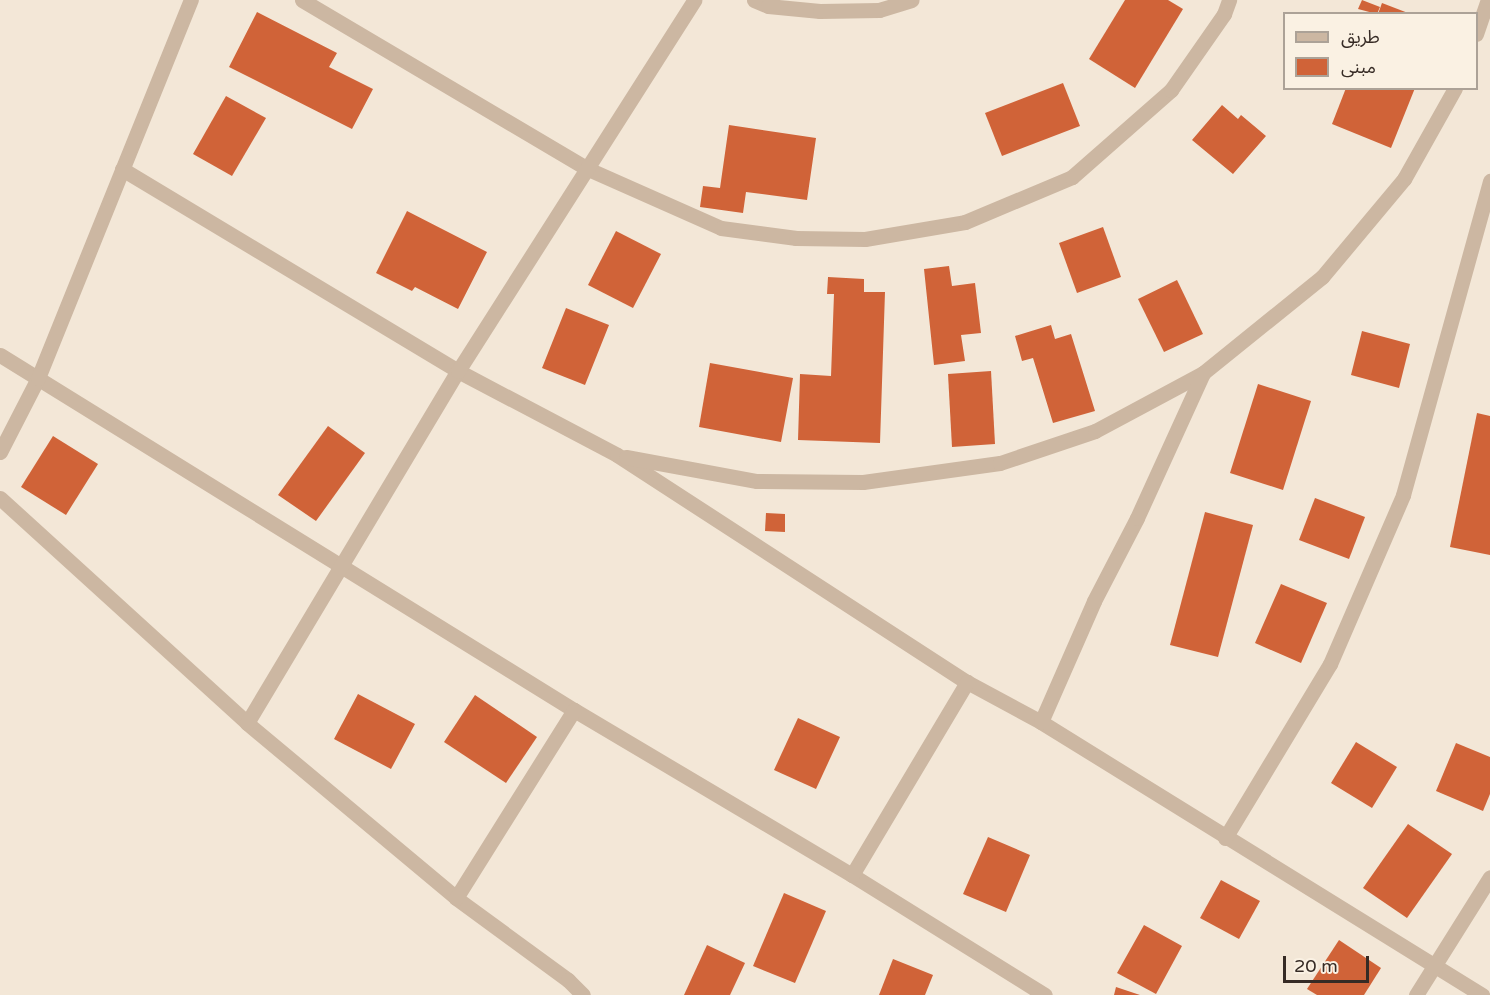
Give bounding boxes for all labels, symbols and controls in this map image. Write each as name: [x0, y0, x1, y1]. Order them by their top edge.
legend: [1283, 12, 1478, 90]
text: طريق: [1341, 26, 1380, 48]
text: مبنى: [1341, 56, 1376, 78]
scale bar: [1286, 944, 1372, 982]
text: 20 m: [1294, 955, 1338, 977]

